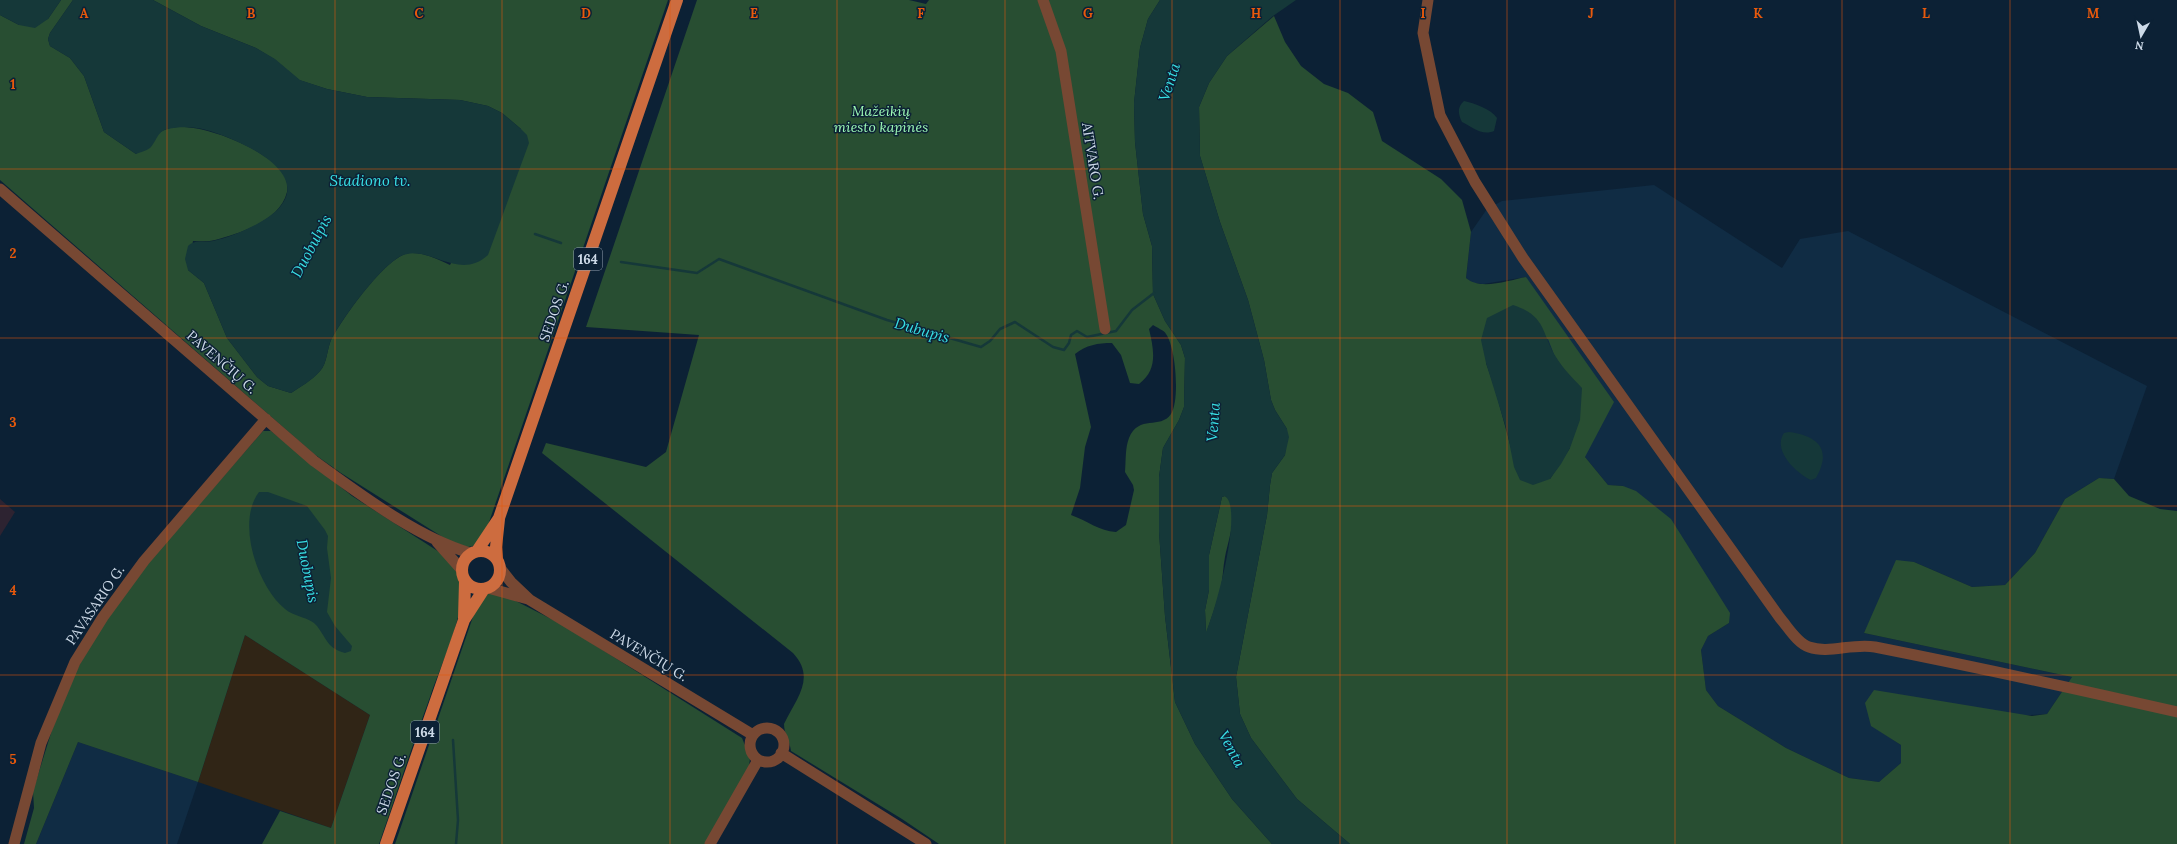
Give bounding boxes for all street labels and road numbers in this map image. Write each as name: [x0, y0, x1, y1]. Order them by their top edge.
street label: AITVARO G.: [1078, 120, 1108, 201]
road number: 164: [574, 248, 602, 270]
street label: SEDOS G.: [535, 278, 573, 344]
street label: PAVENČIŲ G.: [183, 327, 261, 397]
street label: PAVASARIO G.: [62, 562, 128, 648]
street label: PAVENČIŲ G.: [607, 625, 691, 685]
road number: 164: [411, 721, 439, 743]
street label: SEDOS G.: [372, 751, 410, 817]

